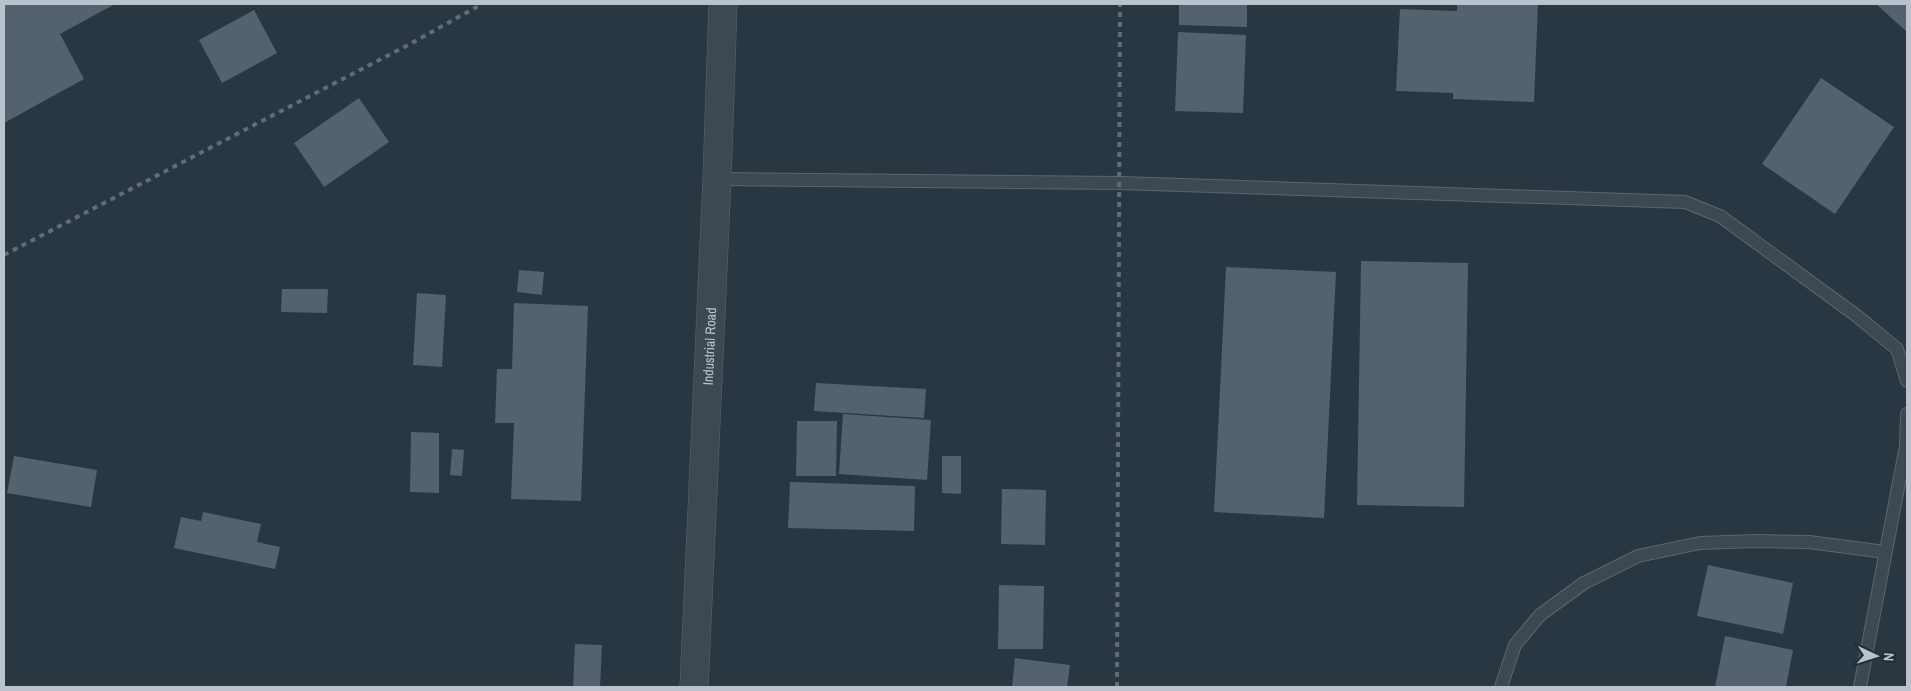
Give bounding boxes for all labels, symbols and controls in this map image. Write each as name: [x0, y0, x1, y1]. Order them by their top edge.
street label: Industrial Road: [699, 307, 720, 386]
north arrow: [1851, 631, 1901, 681]
text: N: [1880, 652, 1898, 662]

